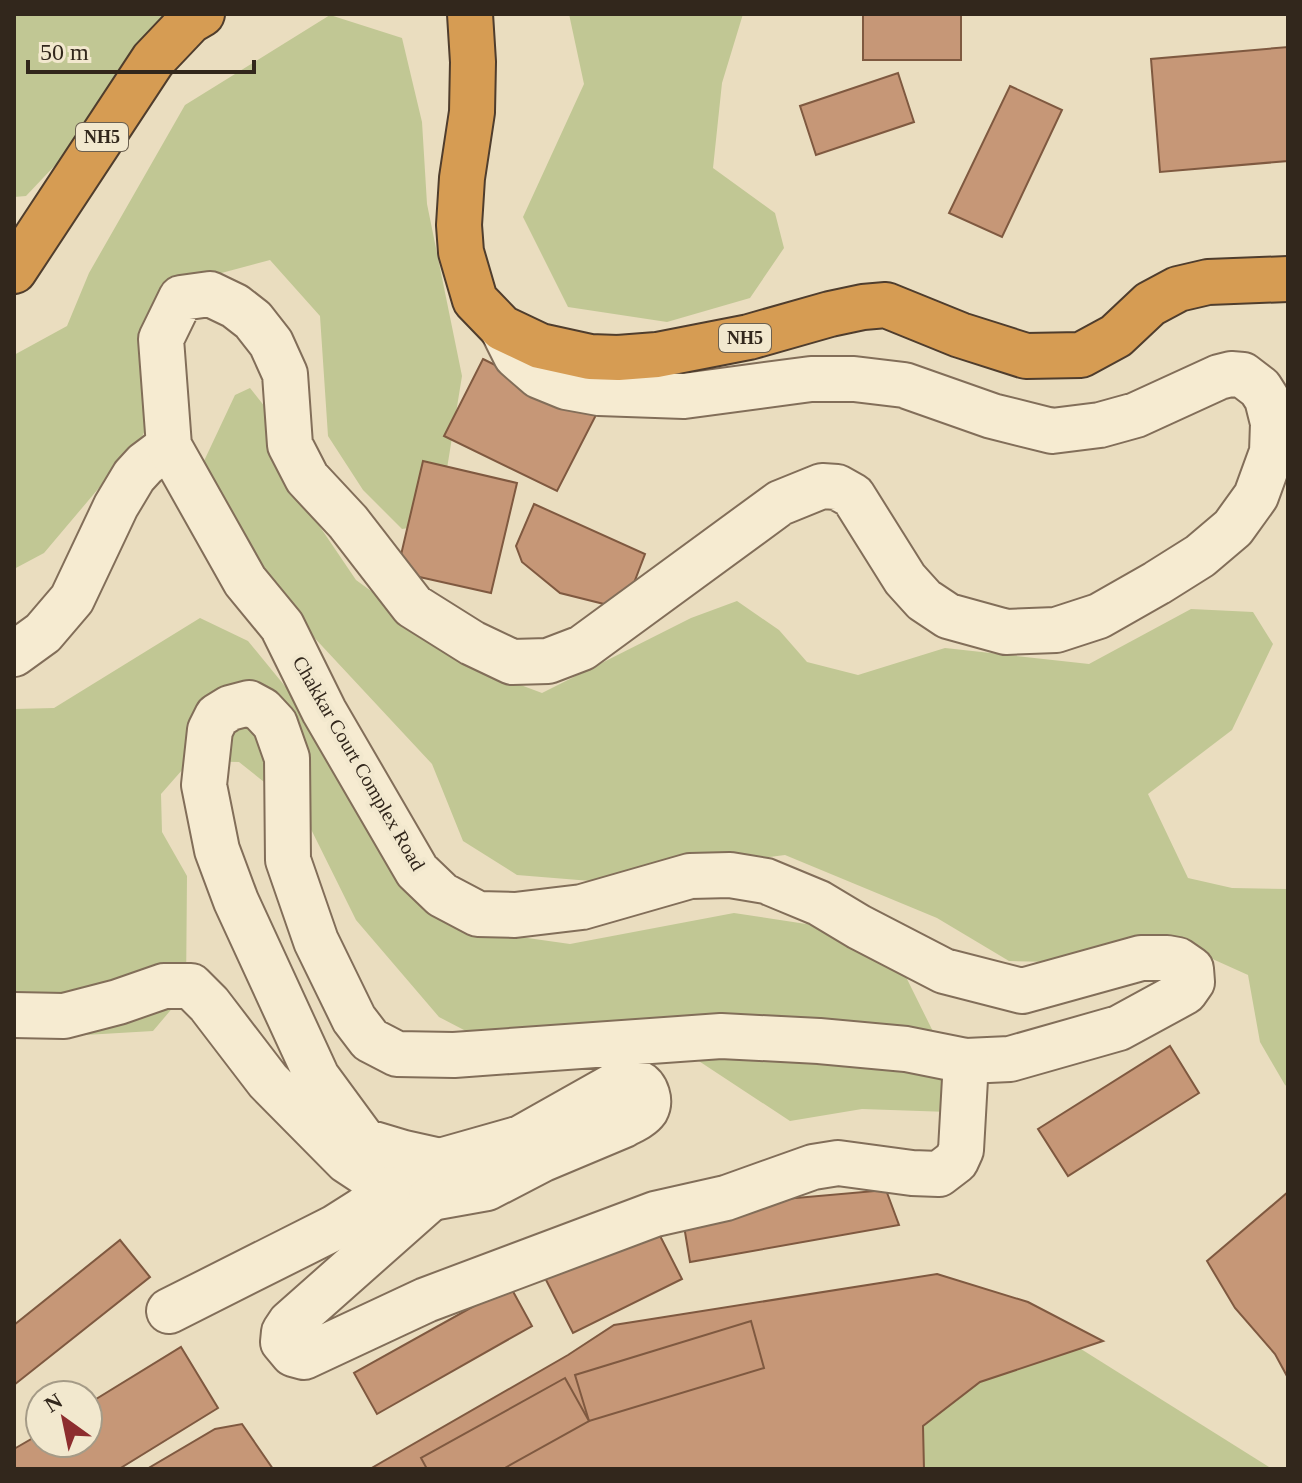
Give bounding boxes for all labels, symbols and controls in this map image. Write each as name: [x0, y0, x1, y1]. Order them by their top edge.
scale bar: [28, 24, 254, 74]
text: 50 m: [40, 39, 89, 65]
road number: NH5: [76, 123, 128, 151]
road number: NH5: [719, 324, 771, 352]
street label: Chakkar Court Complex Road: [288, 652, 429, 875]
north arrow: [24, 1379, 104, 1459]
text: N: [40, 1388, 67, 1417]

